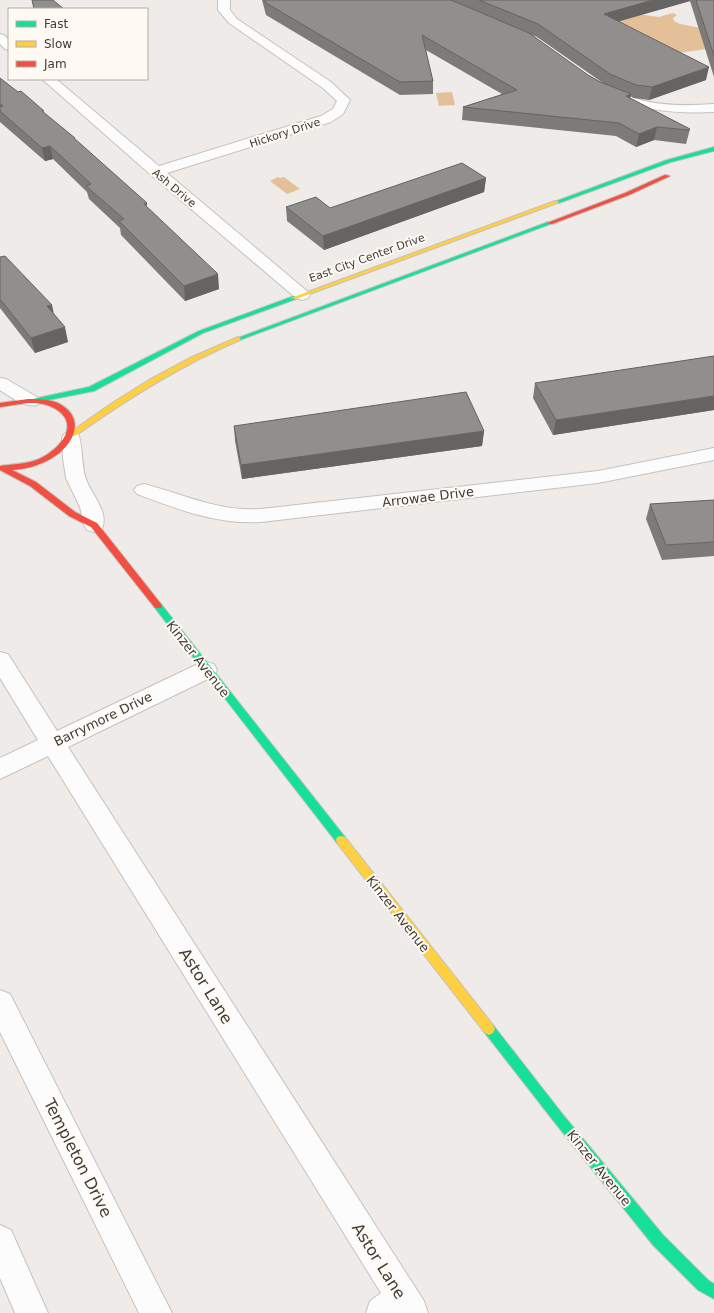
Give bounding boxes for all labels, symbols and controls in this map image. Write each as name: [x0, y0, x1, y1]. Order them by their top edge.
legend: [8, 8, 148, 80]
text: Fast: [44, 17, 68, 31]
text: Slow: [44, 37, 72, 51]
text: Jam: [43, 57, 67, 71]
street label: Hickory Drive: [248, 115, 322, 151]
street label: Ash Drive: [149, 166, 199, 210]
street label: East City Center Drive: [307, 231, 427, 285]
street label: Arrowae Drive: [381, 484, 475, 510]
street label: Kinzer Avenue: [163, 618, 233, 700]
street label: Barrymore Drive: [51, 689, 155, 749]
street label: Kinzer Avenue: [363, 873, 433, 955]
street label: Astor Lane: [175, 945, 237, 1027]
street label: Templeton Drive: [39, 1094, 116, 1221]
street label: Kinzer Avenue: [564, 1127, 634, 1209]
street label: Astor Lane: [348, 1220, 410, 1302]

